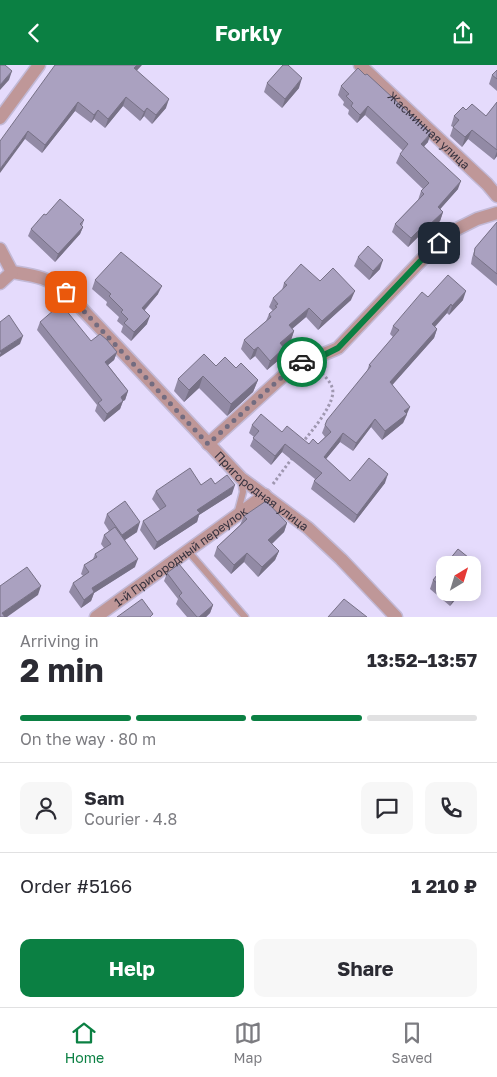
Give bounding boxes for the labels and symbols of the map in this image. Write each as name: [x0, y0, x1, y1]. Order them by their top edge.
street label: Жасминная улица: [385, 88, 474, 172]
pin: [418, 222, 460, 264]
pin: [45, 271, 87, 313]
courier: [277, 337, 327, 387]
street label: Пригородная улица: [212, 448, 312, 534]
street label: 1-й Пригородный переулок: [111, 503, 250, 609]
north arrow: [436, 556, 481, 601]

